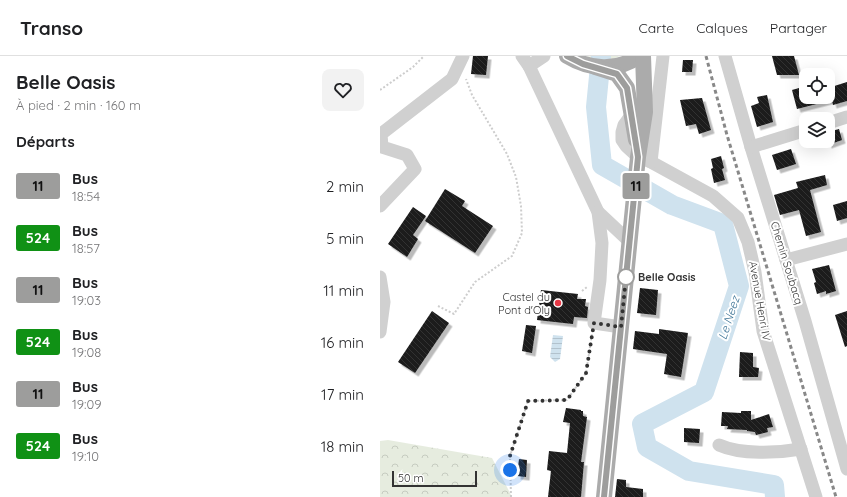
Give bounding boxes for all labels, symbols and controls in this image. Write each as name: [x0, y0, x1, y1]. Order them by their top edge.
text: Transo: [20, 16, 83, 40]
text: Carte: [639, 19, 674, 37]
text: Calques: [696, 19, 748, 37]
text: Partager: [770, 19, 827, 37]
map controls: [799, 68, 835, 148]
button: locate: [799, 68, 835, 104]
button: heart: [322, 69, 364, 111]
text: Belle Oasis: [16, 70, 115, 94]
text: À pied · 2 min · 160 m: [16, 97, 141, 113]
button: layers: [799, 112, 835, 148]
text: Départs: [16, 132, 75, 151]
text: Bus: [72, 169, 98, 188]
line badge: 11: [618, 173, 654, 199]
text: 11: [33, 177, 43, 195]
text: 2 min: [326, 177, 364, 196]
text: 11: [631, 177, 641, 195]
text: 18:54: [72, 188, 100, 204]
street label: Chemin Soubacq: [768, 220, 806, 306]
text: Bus: [72, 221, 98, 240]
text: 524: [26, 229, 50, 247]
text: 5 min: [326, 229, 364, 248]
text: 18:57: [72, 240, 100, 256]
street label: Avenue Henri IV: [746, 260, 774, 342]
marker: Belle Oasis: [617, 268, 635, 286]
place label: Belle Oasis: [638, 270, 696, 284]
text: Bus: [72, 273, 98, 292]
text: 11: [33, 281, 43, 299]
text: 11 min: [323, 281, 364, 300]
place label: Castel du Pont d'Oly: [498, 290, 550, 317]
text: 19:03: [72, 292, 101, 308]
water label: Le Neez: [715, 293, 743, 341]
marker: Castel du Pont d'Oly: [553, 298, 563, 308]
text: Bus: [72, 325, 98, 344]
text: 524: [26, 333, 50, 351]
text: 16 min: [321, 333, 364, 352]
text: 19:08: [72, 344, 101, 360]
text: Bus: [72, 377, 98, 396]
text: 11: [33, 385, 43, 403]
text: 17 min: [321, 385, 364, 404]
text: 19:09: [72, 396, 101, 412]
text: Bus: [72, 429, 98, 448]
text: 524: [26, 437, 50, 455]
text: 18 min: [321, 437, 364, 456]
text: 19:10: [72, 448, 99, 464]
your location: [500, 460, 520, 480]
scale bar: [392, 469, 477, 488]
text: 50 m: [398, 471, 424, 485]

